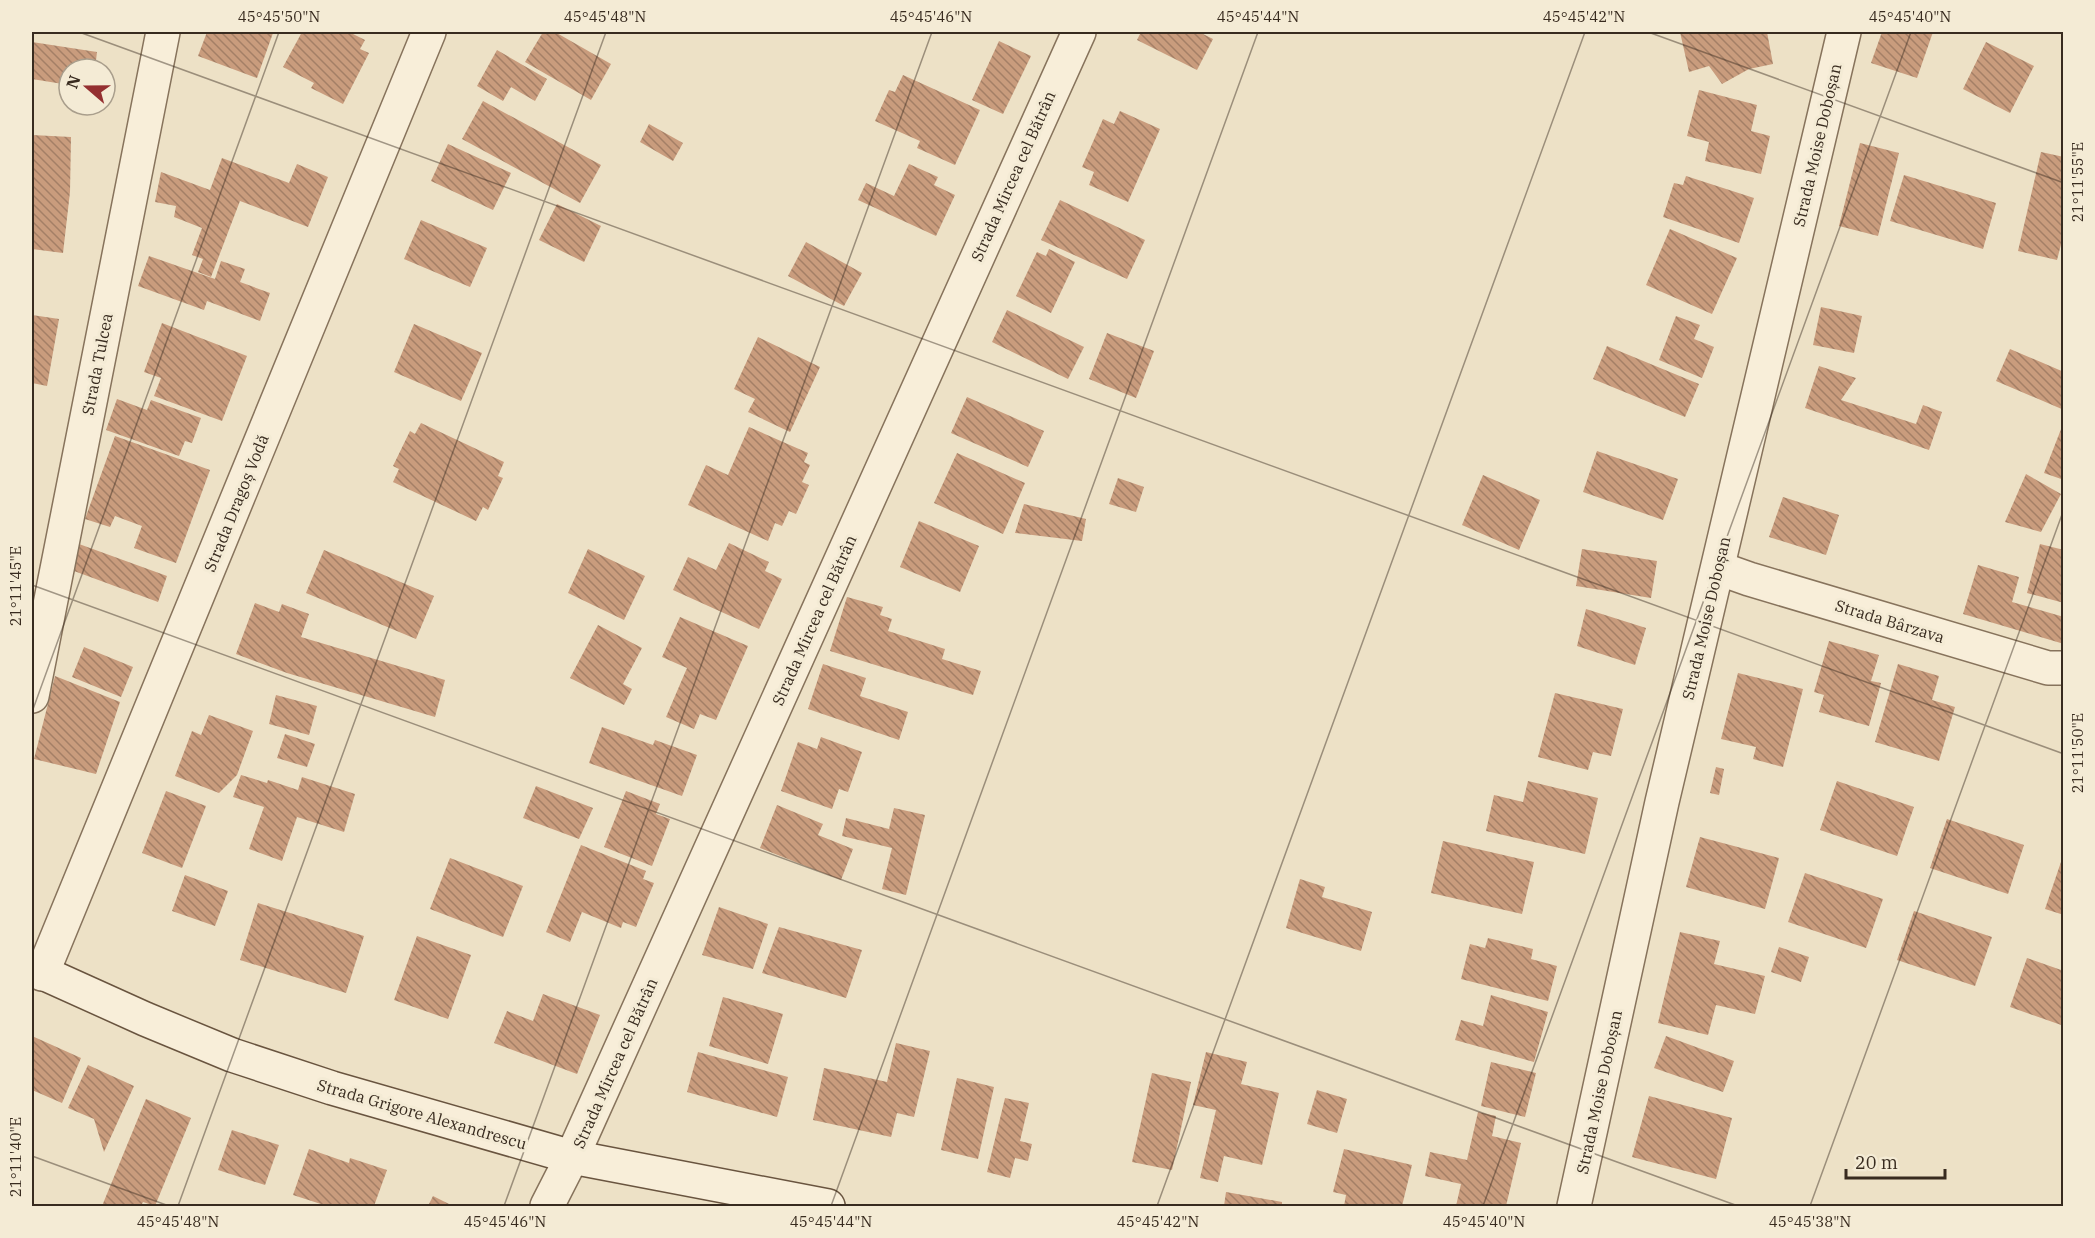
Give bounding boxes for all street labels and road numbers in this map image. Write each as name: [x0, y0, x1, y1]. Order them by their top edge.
street label: Strada Moise Doboșan: [1788, 61, 1846, 229]
street label: Strada Mircea cel Bătrân: [966, 88, 1060, 264]
street label: Strada Tulcea: [77, 311, 117, 417]
street label: Strada Dragoș Vodă: [199, 431, 273, 575]
street label: Strada Mircea cel Bătrân: [767, 532, 861, 708]
street label: Strada Moise Doboșan: [1677, 534, 1735, 702]
street label: Strada Bârzava: [1833, 595, 1947, 647]
street label: Strada Mircea cel Bătrân: [568, 975, 662, 1151]
street label: Strada Moise Doboșan: [1572, 1008, 1626, 1176]
street label: Strada Grigore Alexandrescu: [315, 1074, 529, 1154]

